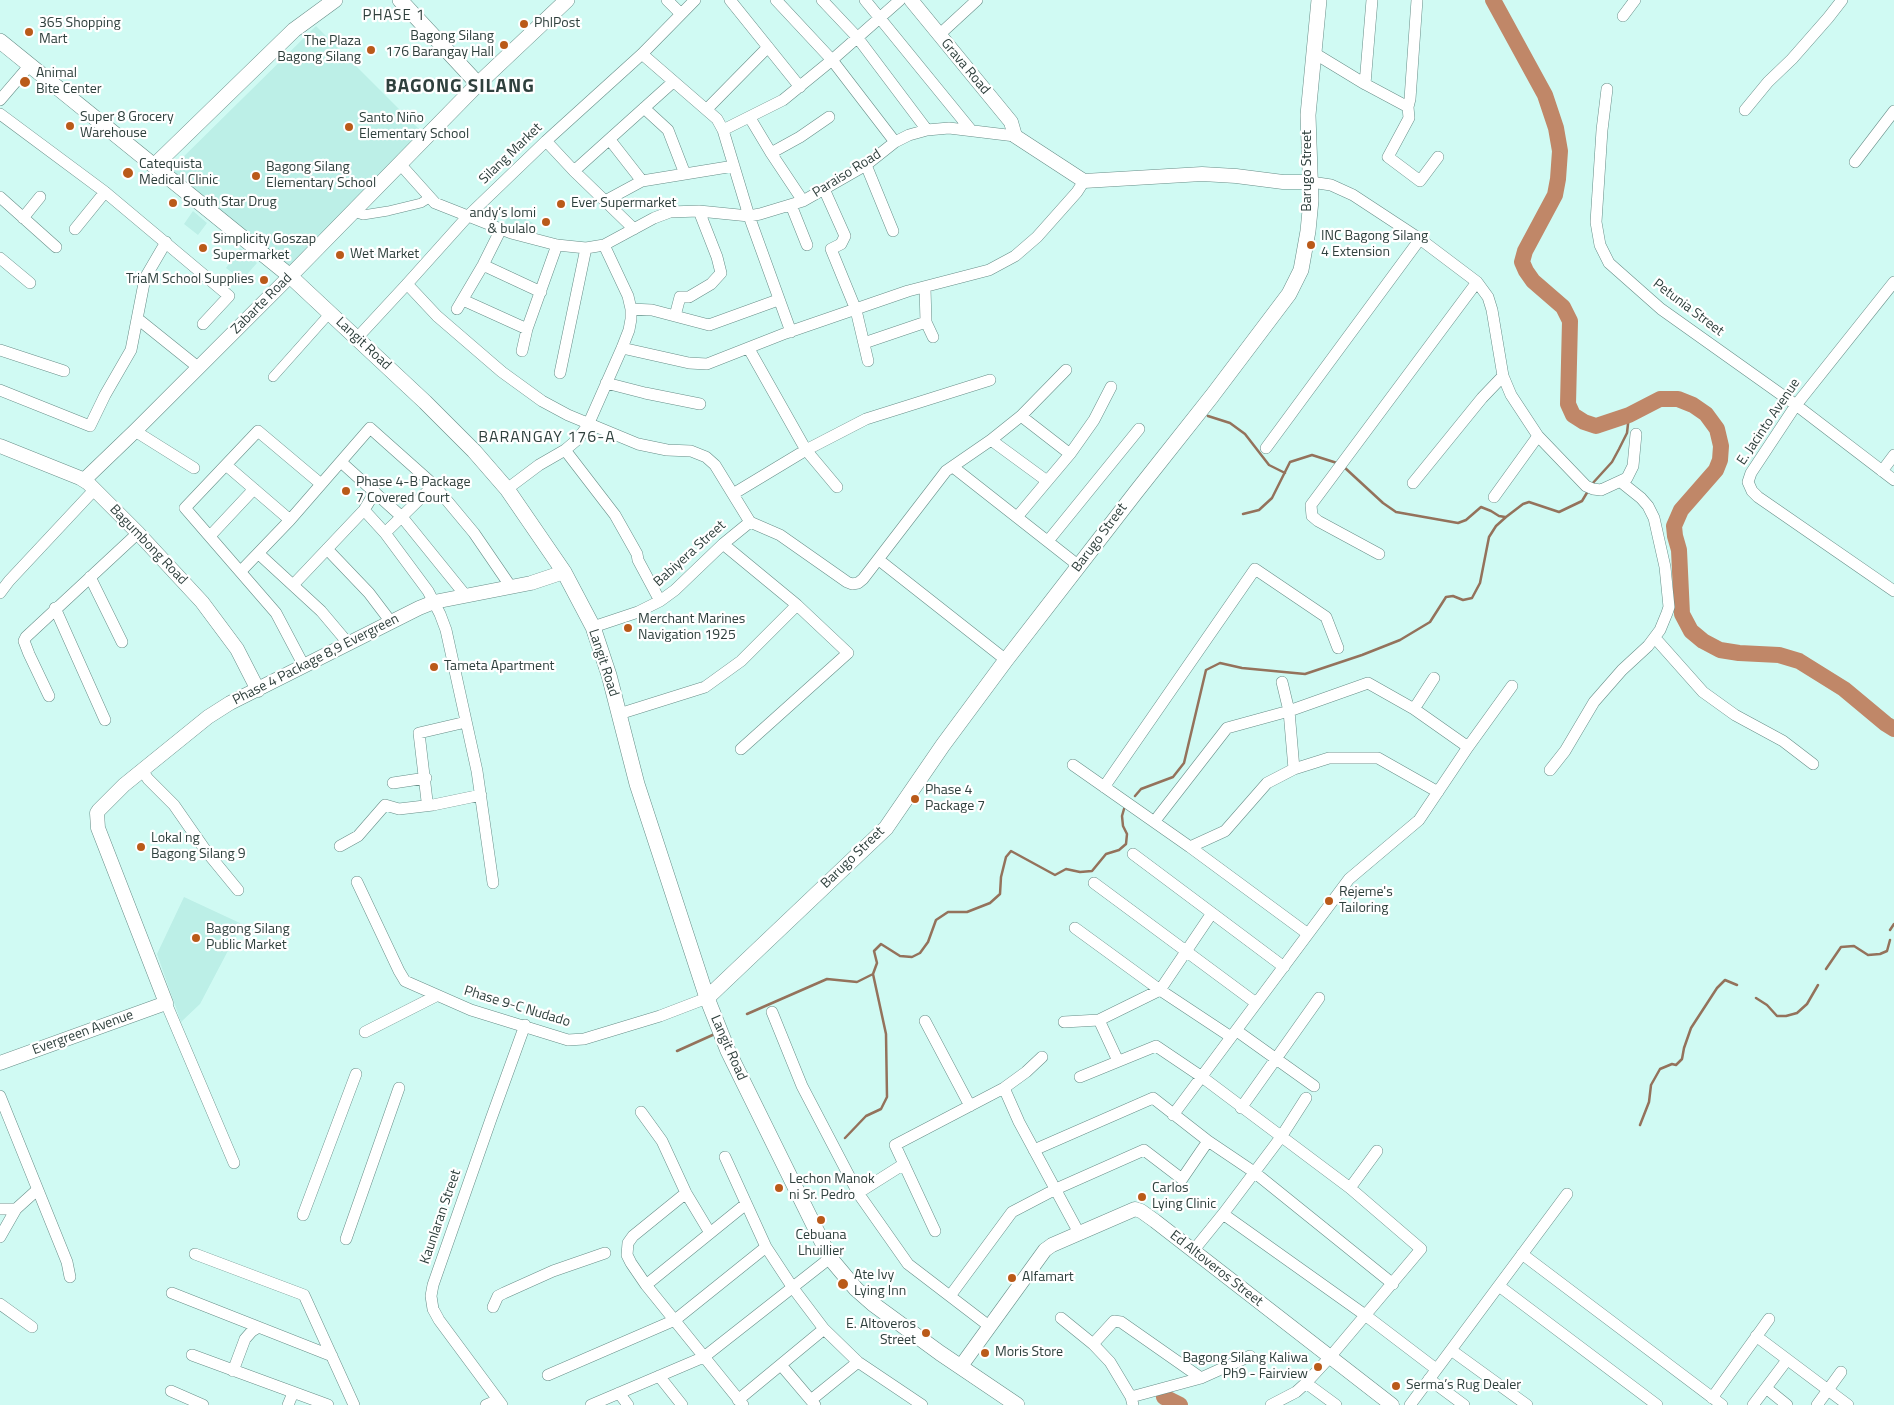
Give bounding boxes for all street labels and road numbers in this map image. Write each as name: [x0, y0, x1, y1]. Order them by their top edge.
street label: Grava Road: [937, 36, 993, 98]
street label: Silang Market: [476, 120, 546, 188]
street label: Barugo Street: [1300, 130, 1316, 212]
street label: Paraiso Road: [810, 146, 884, 202]
street label: Zabarte Road: [228, 270, 296, 338]
street label: Petunia Street: [1649, 276, 1727, 340]
street label: Langit Road: [332, 314, 394, 374]
street label: E. Jacinto Avenue: [1734, 376, 1804, 468]
street label: Barugo Street: [1069, 500, 1131, 576]
street label: Bagumbong Road: [106, 501, 190, 589]
street label: Babiyera Street: [651, 517, 729, 591]
street label: Phase 4 Package 8,9 Evergreen: [230, 611, 402, 709]
street label: Langit Road: [584, 627, 622, 699]
street label: Barugo Street: [818, 824, 888, 892]
street label: Phase 9-C Nudado: [462, 983, 572, 1031]
street label: Evergreen Avenue: [30, 1007, 136, 1059]
street label: Langit Road: [706, 1013, 750, 1083]
street label: Kaunlaran Street: [417, 1168, 465, 1266]
street label: Ed Altoveros Street: [1166, 1227, 1266, 1311]

